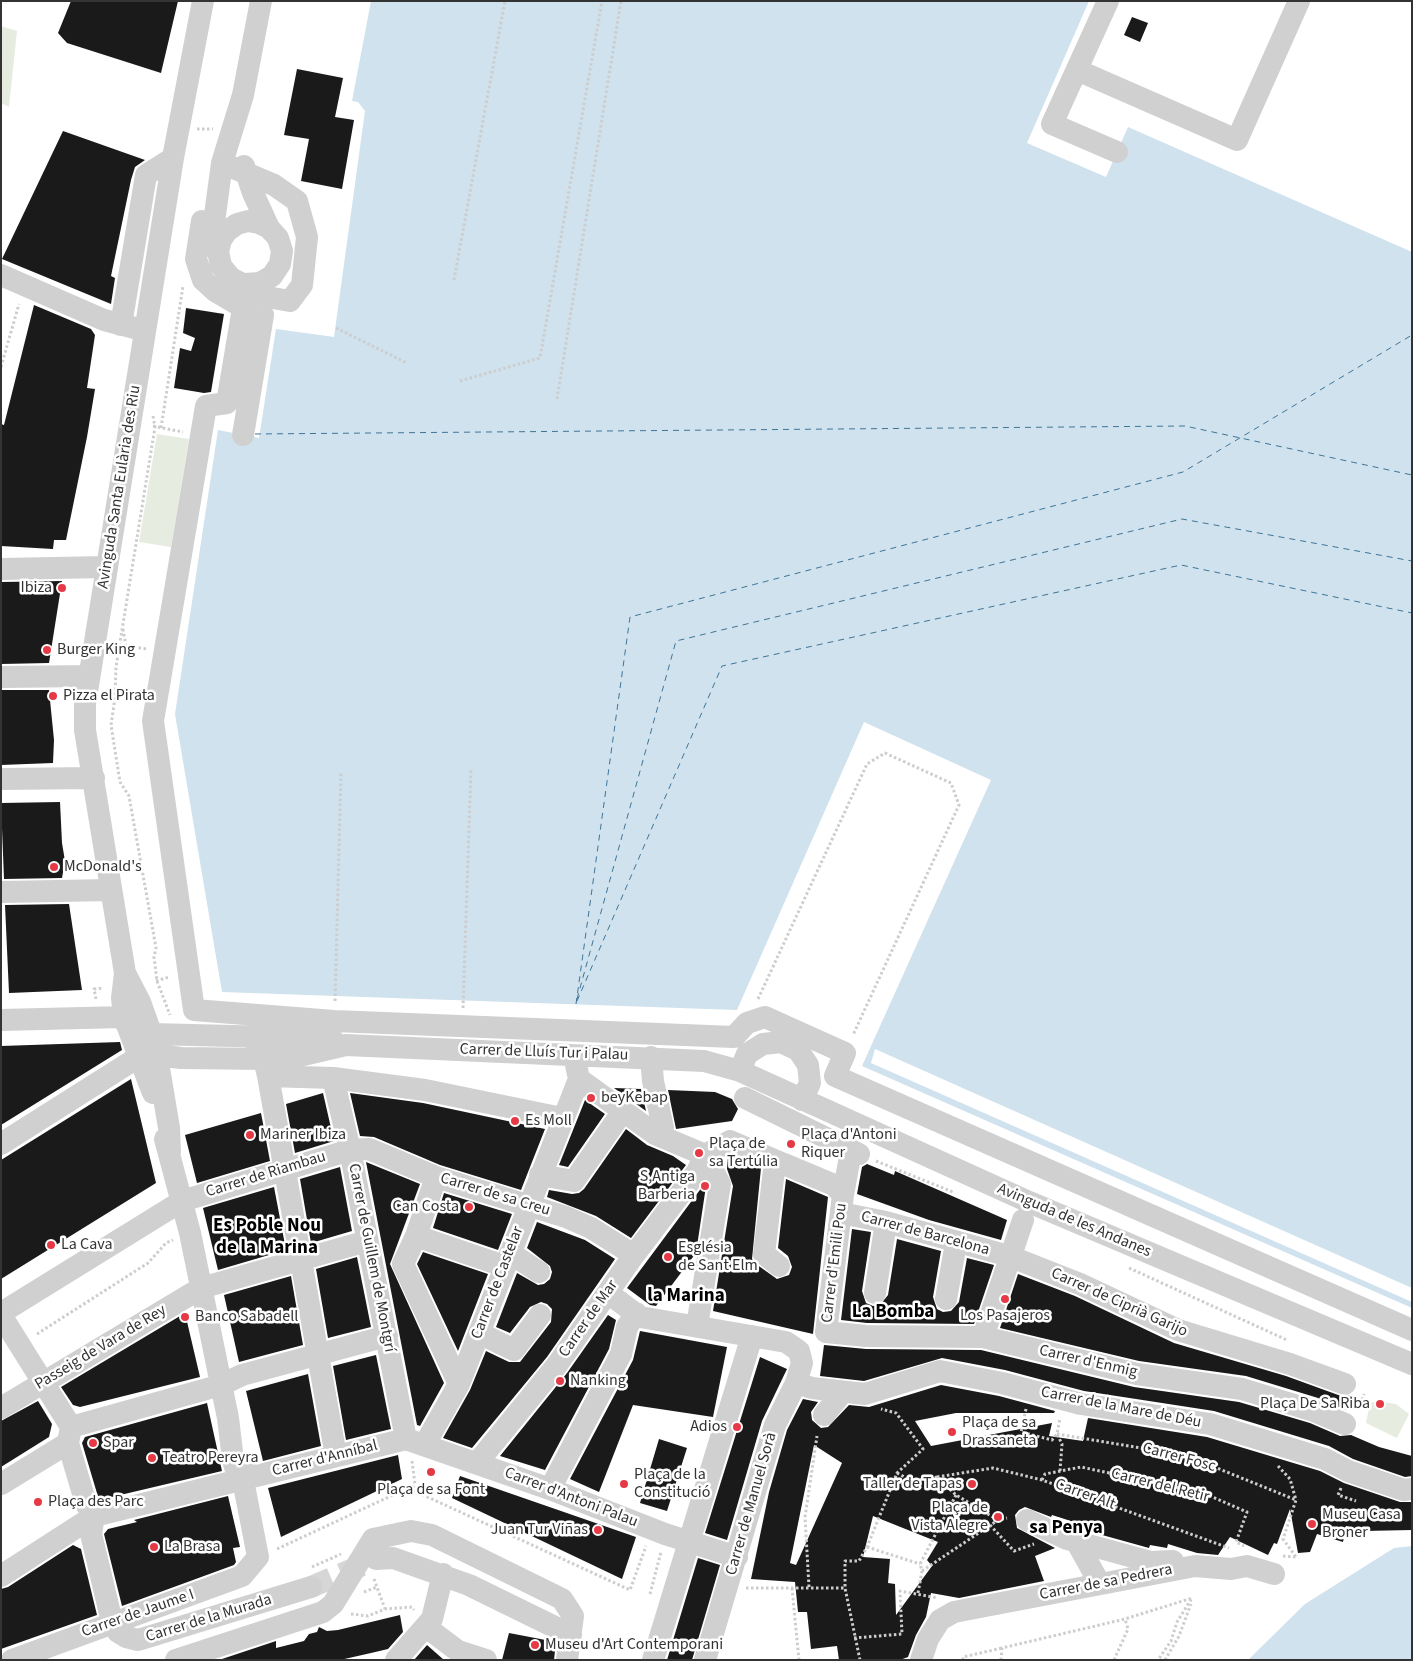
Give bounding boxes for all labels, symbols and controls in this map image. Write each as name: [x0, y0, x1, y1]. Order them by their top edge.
street label: Avinguda Santa Eulària des Riu: [94, 384, 146, 590]
place label: Ibiza: [21, 578, 52, 598]
marker: Ibiza: [56, 582, 68, 594]
place label: Burger King: [57, 640, 135, 660]
marker: Burger King: [41, 644, 53, 656]
place label: Pizza el Pirata: [63, 686, 155, 706]
marker: Pizza el Pirata: [47, 690, 59, 702]
place label: McDonald's: [64, 857, 142, 877]
marker: McDonald's: [48, 861, 60, 873]
street label: Carrer de Lluís Tur i Palau: [459, 1040, 629, 1066]
place label: beyKebap: [601, 1088, 668, 1108]
marker: beyKebap: [585, 1092, 597, 1104]
place label: Es Moll: [525, 1111, 572, 1131]
marker: Es Moll: [509, 1115, 521, 1127]
place label: Mariner Ibiza: [260, 1125, 346, 1145]
place label: Plaça d'Antoni Riquer: [801, 1125, 897, 1163]
marker: Mariner Ibiza: [244, 1129, 256, 1141]
place label: Plaça de sa Tertúlia: [709, 1134, 778, 1172]
marker: Plaça d'Antoni Riquer: [785, 1138, 797, 1150]
marker: Plaça de sa Tertúlia: [693, 1147, 705, 1159]
street label: Carrer de Riambau: [204, 1148, 328, 1202]
street label: Carrer de Guillem de Montgrí: [343, 1162, 399, 1354]
place label: S,Antiga Barberia: [638, 1167, 695, 1205]
street label: Carrer de sa Creu: [438, 1169, 552, 1221]
marker: S,Antiga Barberia: [699, 1180, 711, 1192]
street label: Avinguda de les Andanes: [994, 1180, 1154, 1262]
place label: Can Costa: [393, 1197, 459, 1217]
marker: Can Costa: [463, 1201, 475, 1213]
street label: Carrer d'Emili Pou: [818, 1202, 852, 1324]
street label: Carrer de Barcelona: [859, 1208, 991, 1260]
district label: Es Poble Nou de la Marina: [213, 1216, 321, 1260]
street label: Carrer de Castelar: [468, 1224, 528, 1342]
place label: La Cava: [61, 1235, 112, 1255]
place label: Església de Sant Elm: [678, 1238, 758, 1276]
marker: La Cava: [45, 1239, 57, 1251]
marker: Església de Sant Elm: [662, 1251, 674, 1263]
street label: Carrer de Ciprià Garijo: [1048, 1264, 1190, 1342]
street label: Carrer de Mar: [555, 1277, 623, 1361]
district label: la Marina: [647, 1286, 725, 1308]
marker: Los Pasajeros: [999, 1293, 1011, 1305]
street label: Passeig de Vara de Rey: [32, 1301, 170, 1395]
district label: La Bomba: [852, 1302, 934, 1324]
place label: Los Pasajeros: [960, 1306, 1050, 1326]
place label: Banco Sabadell: [195, 1307, 298, 1327]
marker: Banco Sabadell: [179, 1311, 191, 1323]
street label: Carrer d'Enmig: [1037, 1341, 1139, 1383]
place label: Nanking: [570, 1371, 626, 1391]
marker: Nanking: [554, 1375, 566, 1387]
street label: Carrer de la Mare de Déu: [1039, 1383, 1203, 1433]
place label: Plaça De Sa Riba: [1260, 1394, 1370, 1414]
marker: Plaça De Sa Riba: [1374, 1398, 1386, 1410]
place label: Plaça de sa Drassaneta: [962, 1413, 1036, 1451]
place label: Adios: [690, 1417, 727, 1437]
marker: Adios: [731, 1421, 743, 1433]
marker: Plaça de sa Drassaneta: [946, 1426, 958, 1438]
street label: Carrer de Manuel Sorà: [722, 1430, 782, 1578]
place label: Spar: [103, 1433, 134, 1453]
marker: Spar: [87, 1437, 99, 1449]
street label: Carrer d'Anníbal: [270, 1437, 380, 1481]
street label: Carrer Fosc: [1140, 1439, 1218, 1477]
place label: Teatro Pereyra: [162, 1448, 258, 1468]
marker: Teatro Pereyra: [146, 1452, 158, 1464]
street label: Carrer d'Antoni Palau: [502, 1464, 640, 1532]
place label: Plaça de la Constitució: [634, 1465, 710, 1503]
street label: Carrer del Retir: [1109, 1465, 1211, 1507]
marker: Plaça de sa Font: [425, 1466, 437, 1478]
place label: Taller de Tapas: [863, 1474, 962, 1494]
street label: Carrer Alt: [1052, 1475, 1118, 1515]
marker: Plaça de la Constitució: [618, 1478, 630, 1490]
marker: Taller de Tapas: [966, 1478, 978, 1490]
place label: Plaça de sa Font: [377, 1480, 485, 1500]
place label: Plaça des Parc: [48, 1492, 143, 1512]
marker: Plaça des Parc: [32, 1496, 44, 1508]
place label: Plaça de Vista Alegre: [911, 1498, 988, 1536]
place label: Museu Casa Broner: [1322, 1505, 1401, 1543]
marker: Plaça de Vista Alegre: [992, 1511, 1004, 1523]
district label: sa Penya: [1029, 1518, 1103, 1540]
marker: Museu Casa Broner: [1306, 1518, 1318, 1530]
place label: Juan Tur Viñas: [491, 1520, 588, 1540]
marker: Juan Tur Viñas: [592, 1524, 604, 1536]
place label: La Brasa: [164, 1537, 220, 1557]
marker: La Brasa: [148, 1541, 160, 1553]
street label: Carrer de sa Pedrera: [1038, 1561, 1174, 1605]
street label: Carrer de Jaume I: [79, 1586, 197, 1642]
street label: Carrer de la Murada: [144, 1591, 274, 1647]
place label: Museu d'Art Contemporani: [545, 1635, 723, 1655]
marker: Museu d'Art Contemporani: [529, 1639, 541, 1651]

